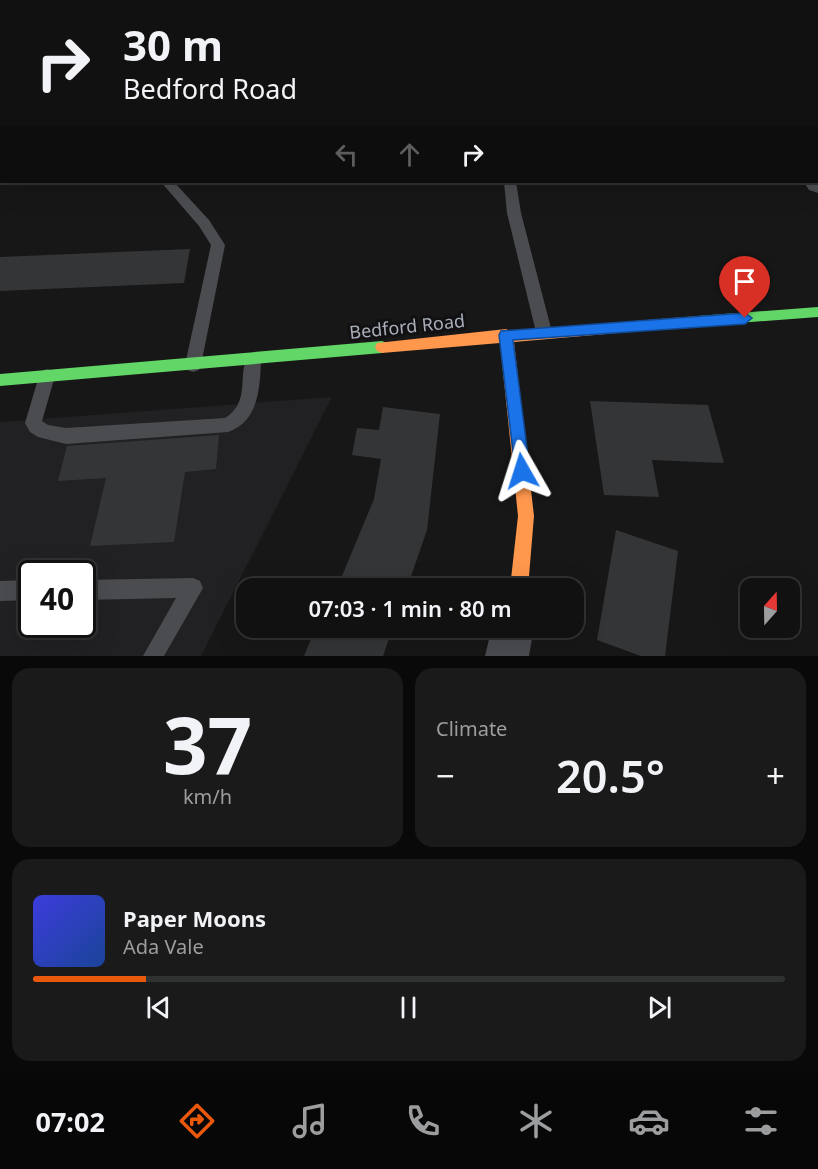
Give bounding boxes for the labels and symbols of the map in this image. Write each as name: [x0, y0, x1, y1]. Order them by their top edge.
pin: [719, 256, 770, 318]
street label: Bedford Road: [348, 308, 466, 344]
position arrow: [490, 439, 554, 503]
speed limit sign: 40: [18, 560, 96, 638]
north arrow: [740, 578, 800, 638]

